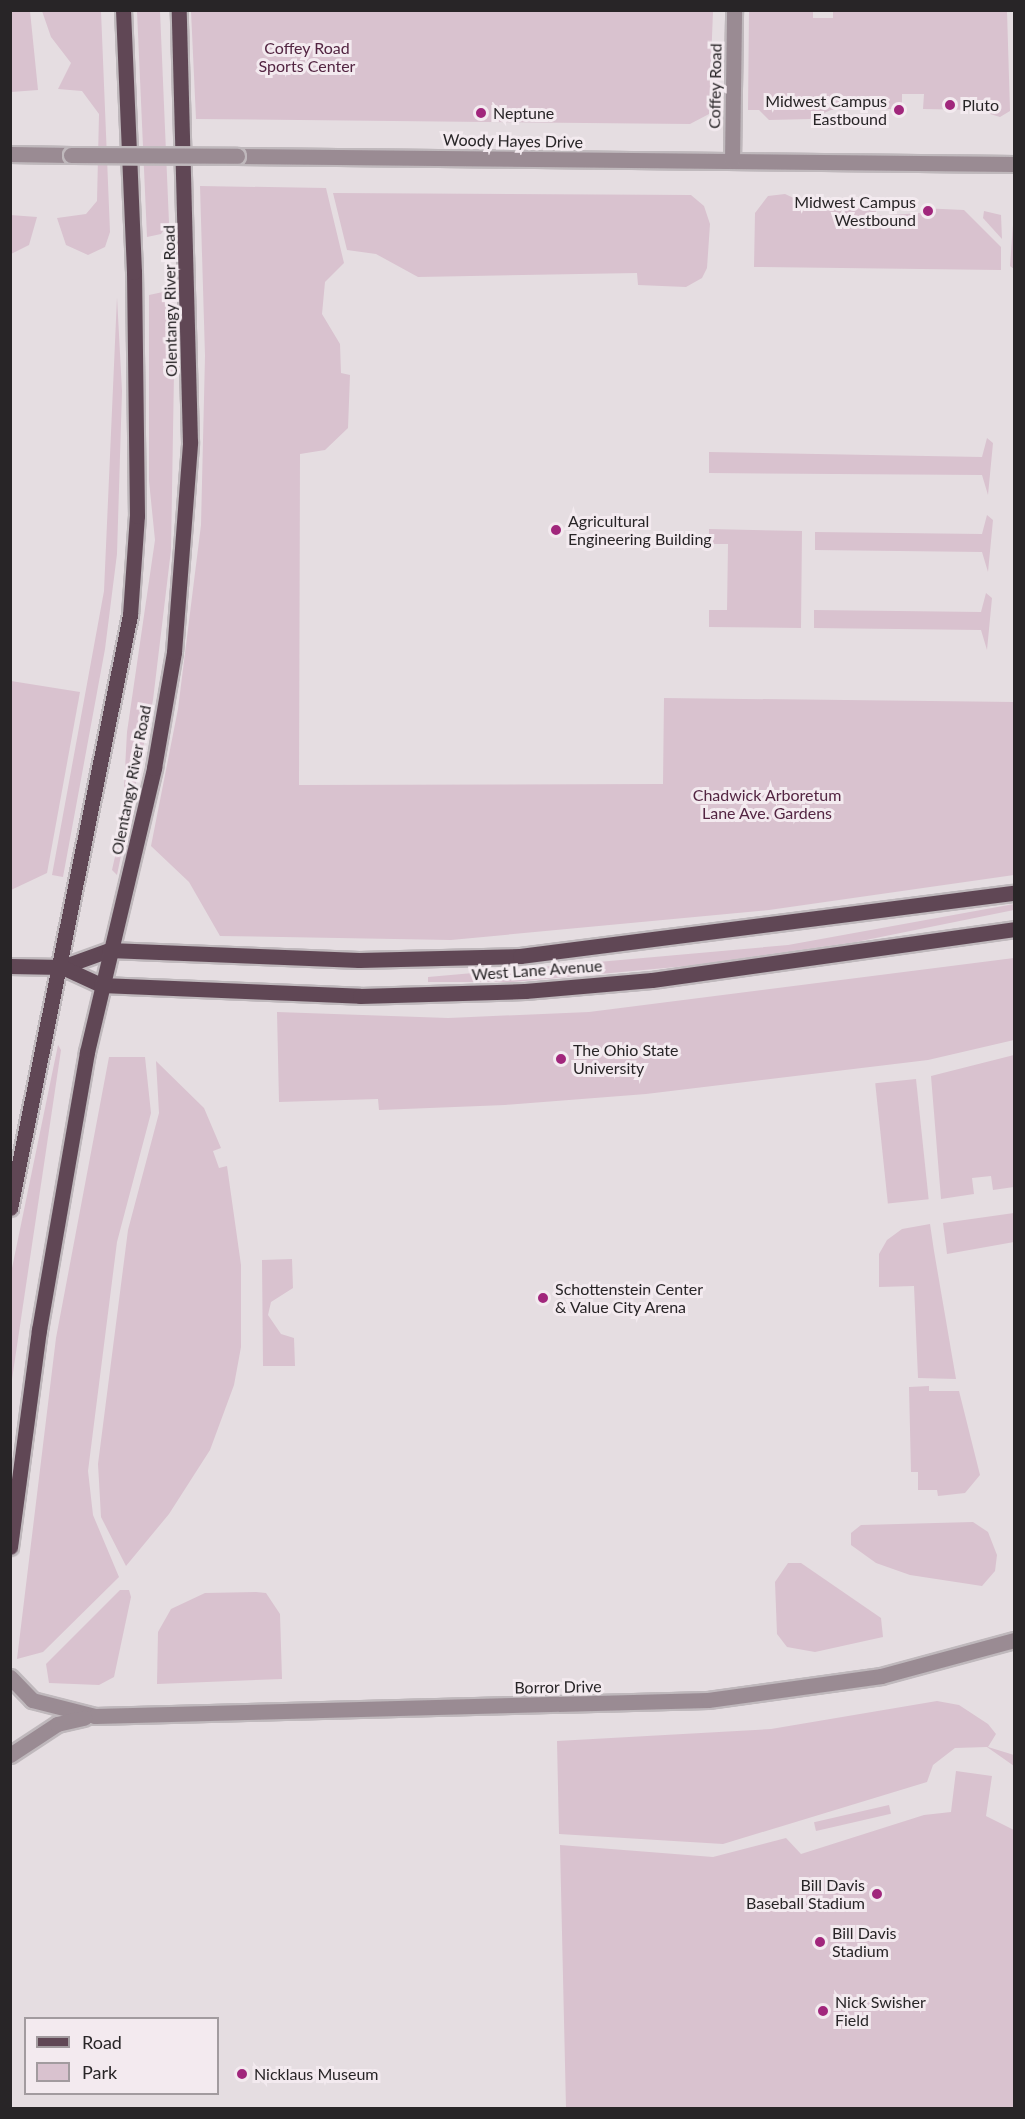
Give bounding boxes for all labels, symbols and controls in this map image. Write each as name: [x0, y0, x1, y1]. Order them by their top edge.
park label: Coffey Road Sports Center: [259, 38, 355, 76]
street label: Coffey Road: [705, 43, 725, 129]
place label: Midwest Campus Eastbound: [765, 91, 887, 129]
place label: Pluto: [962, 95, 999, 115]
marker: Pluto: [943, 98, 957, 112]
place label: Neptune: [493, 103, 554, 123]
marker: Midwest Campus Eastbound: [892, 103, 906, 117]
marker: Neptune: [474, 106, 488, 120]
street label: Woody Hayes Drive: [443, 130, 583, 152]
place label: Midwest Campus Westbound: [794, 192, 916, 230]
marker: Midwest Campus Westbound: [921, 204, 935, 218]
street label: Olentangy River Road: [159, 225, 181, 377]
place label: Agricultural Engineering Building: [568, 511, 712, 549]
marker: Agricultural Engineering Building: [549, 523, 563, 537]
street label: Olentangy River Road: [107, 703, 155, 857]
park label: Chadwick Arboretum Lane Ave. Gardens: [692, 785, 842, 823]
street label: West Lane Avenue: [471, 956, 603, 984]
place label: The Ohio State University: [573, 1040, 678, 1078]
marker: The Ohio State University: [554, 1052, 568, 1066]
place label: Schottenstein Center & Value City Arena: [555, 1279, 703, 1317]
marker: Schottenstein Center & Value City Arena: [536, 1291, 550, 1305]
street label: Borror Drive: [514, 1677, 602, 1697]
place label: Bill Davis Baseball Stadium: [746, 1875, 865, 1913]
marker: Bill Davis Baseball Stadium: [870, 1887, 884, 1901]
place label: Bill Davis Stadium: [832, 1923, 896, 1961]
marker: Bill Davis Stadium: [813, 1935, 827, 1949]
place label: Nick Swisher Field: [835, 1992, 926, 2030]
marker: Nick Swisher Field: [816, 2004, 830, 2018]
legend: [24, 2017, 219, 2095]
text: Road: [82, 2031, 122, 2053]
text: Park: [82, 2061, 117, 2083]
place label: Nicklaus Museum: [254, 2064, 378, 2084]
marker: Nicklaus Museum: [235, 2067, 249, 2081]

